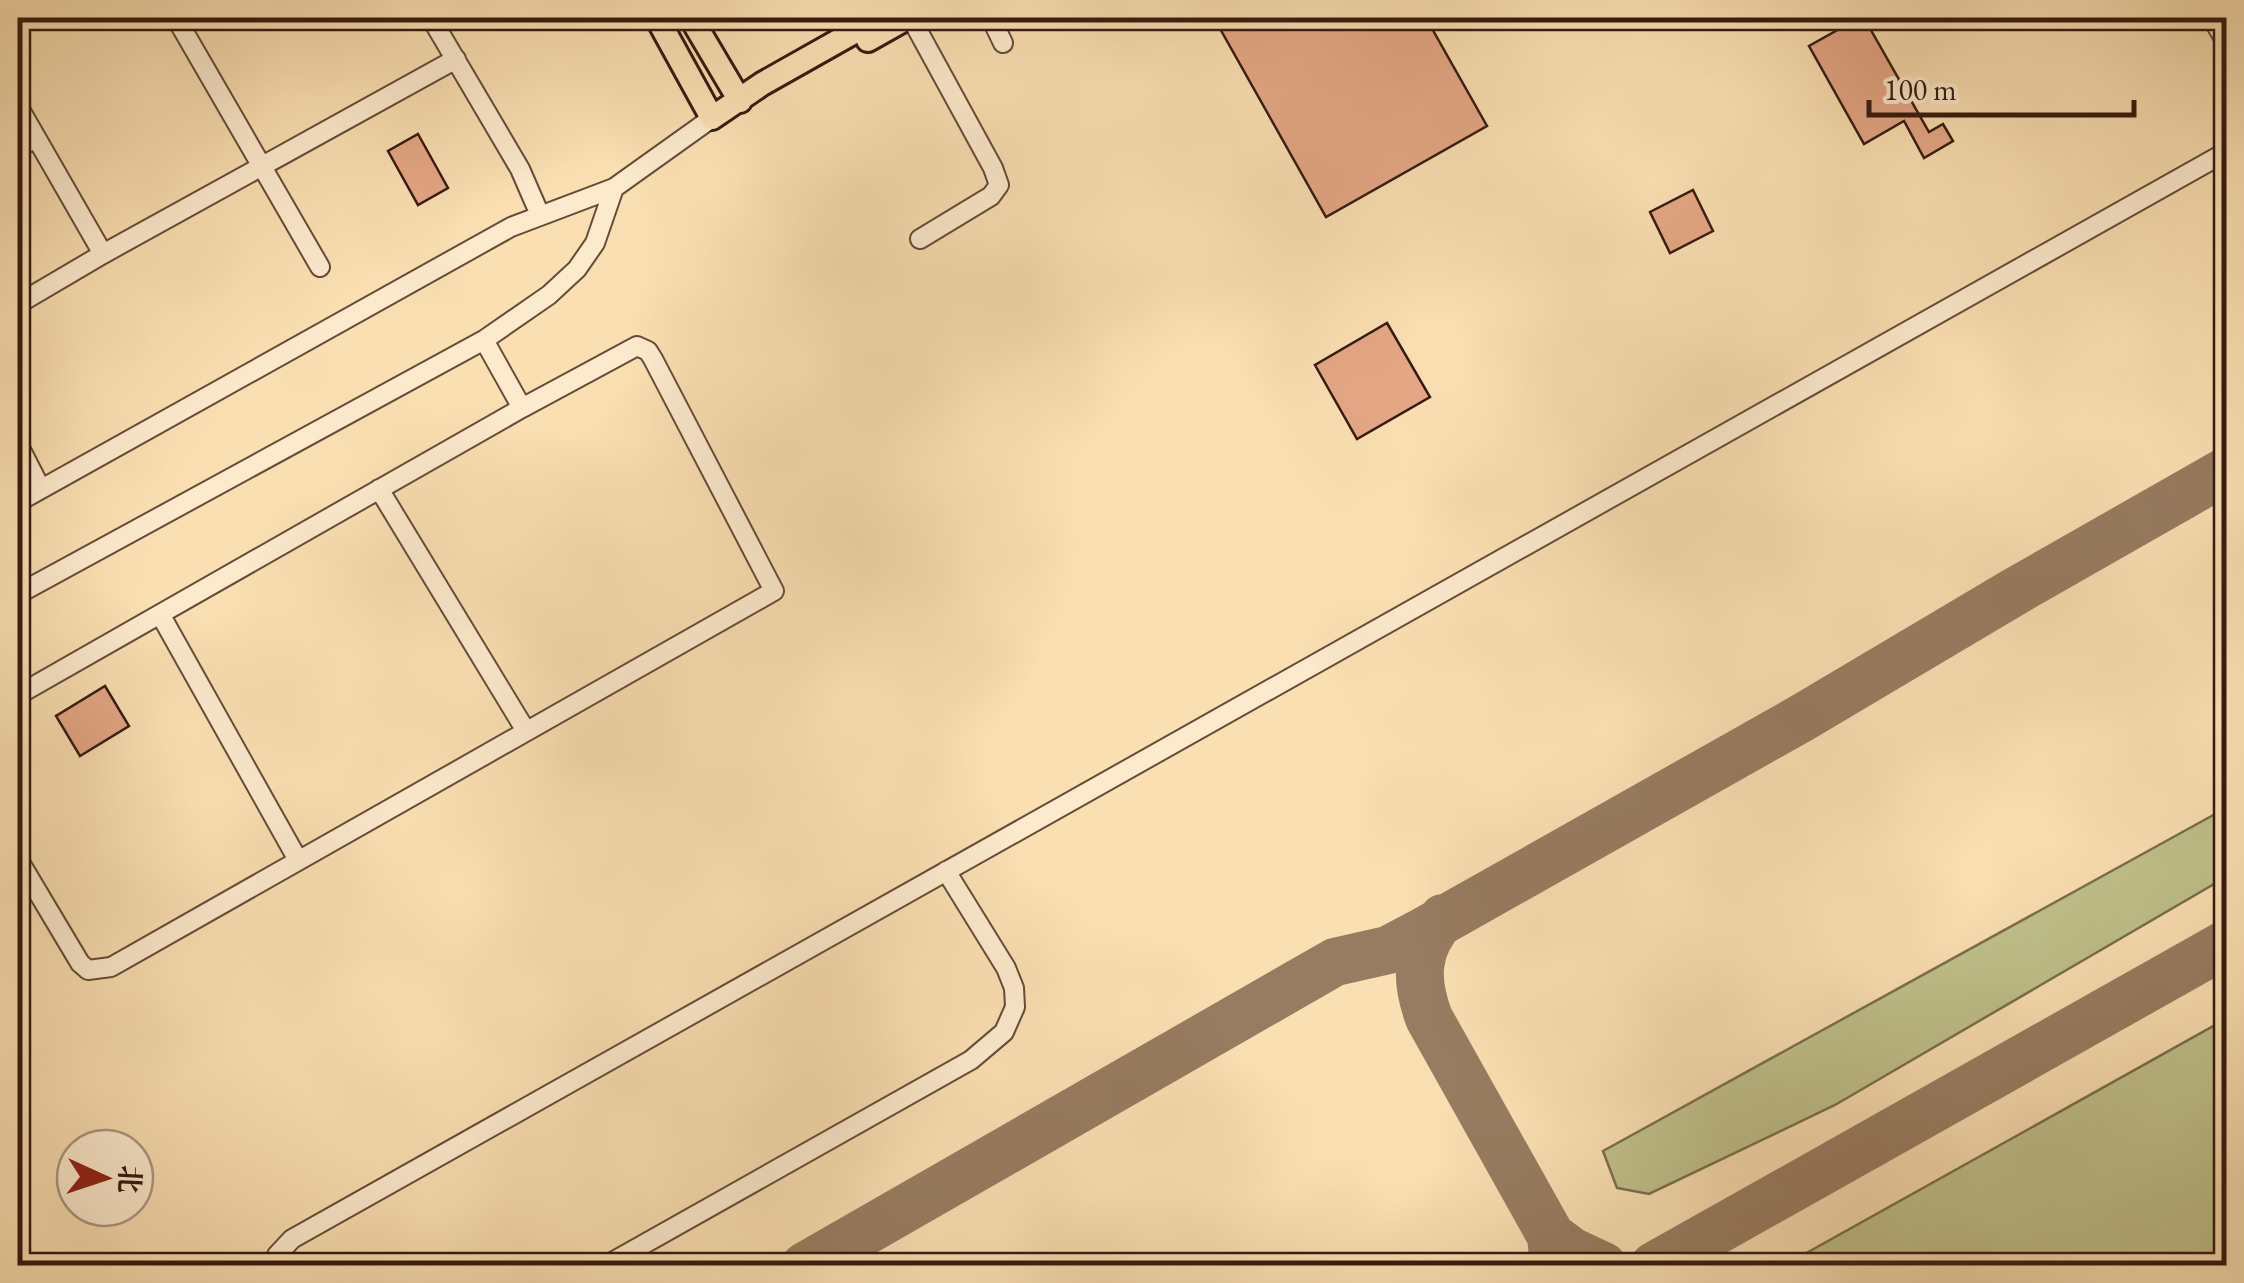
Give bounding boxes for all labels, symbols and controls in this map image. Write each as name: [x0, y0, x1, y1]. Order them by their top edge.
scale bar: [1869, 55, 2134, 117]
text: 100 m: [1884, 70, 1957, 109]
north arrow: [55, 1128, 155, 1228]
text: 北: [111, 1164, 149, 1194]

